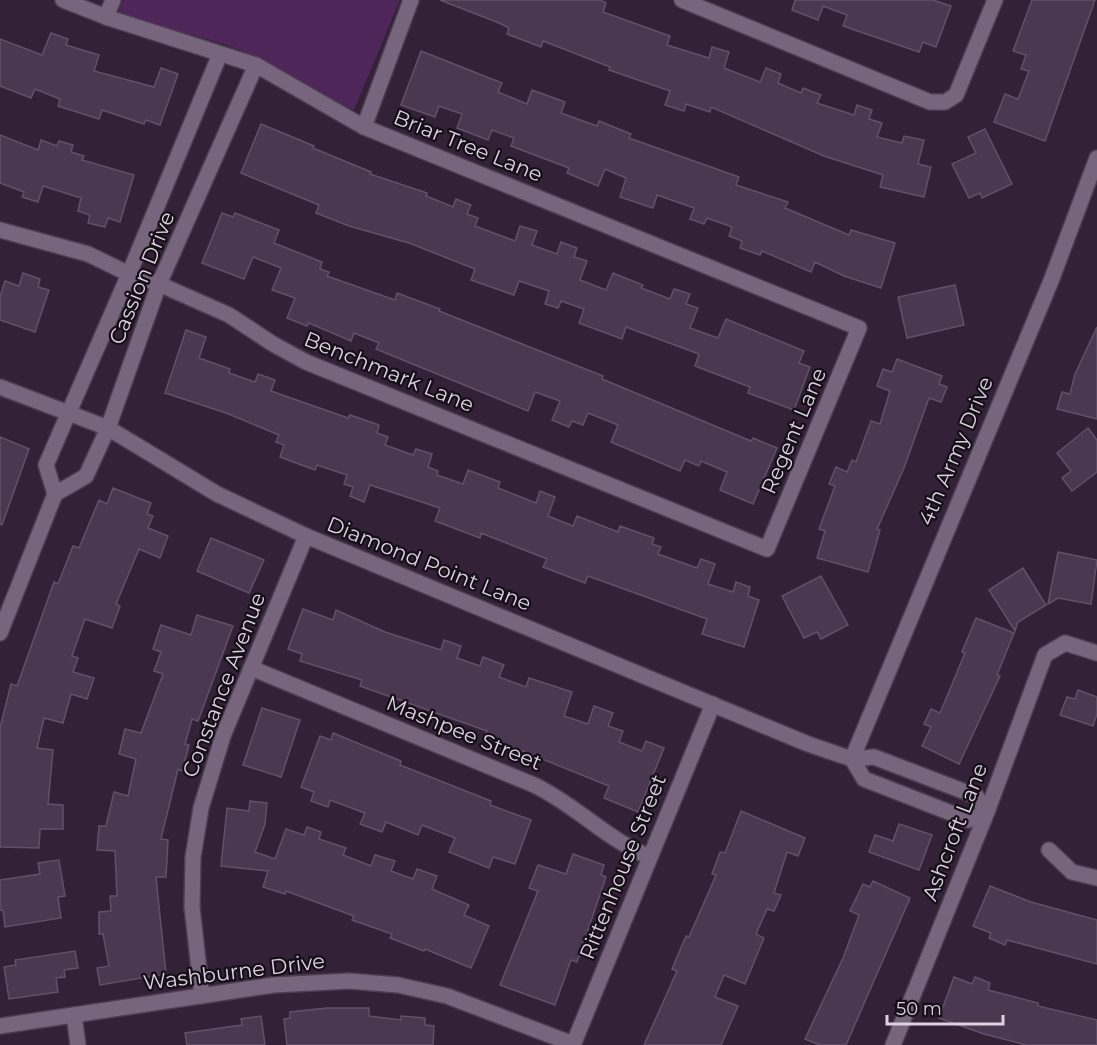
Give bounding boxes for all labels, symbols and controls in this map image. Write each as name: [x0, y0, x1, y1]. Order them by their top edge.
street label: Briar Tree Lane: [390, 104, 546, 187]
street label: Cassion Drive: [104, 208, 180, 348]
street label: Benchmark Lane: [301, 326, 478, 417]
street label: Regent Lane: [756, 364, 831, 498]
street label: 4th Army Drive: [913, 373, 998, 529]
street label: Diamond Point Lane: [323, 511, 535, 616]
street label: Constance Avenue: [177, 589, 270, 781]
street label: Mashpee Street: [383, 690, 546, 775]
street label: Ashcroft Lane: [917, 760, 992, 904]
street label: Rittenhouse Street: [574, 771, 671, 963]
street label: Washburne Drive: [142, 948, 326, 995]
scale bar: [887, 988, 1002, 1026]
text: 50 m: [896, 998, 942, 1020]

